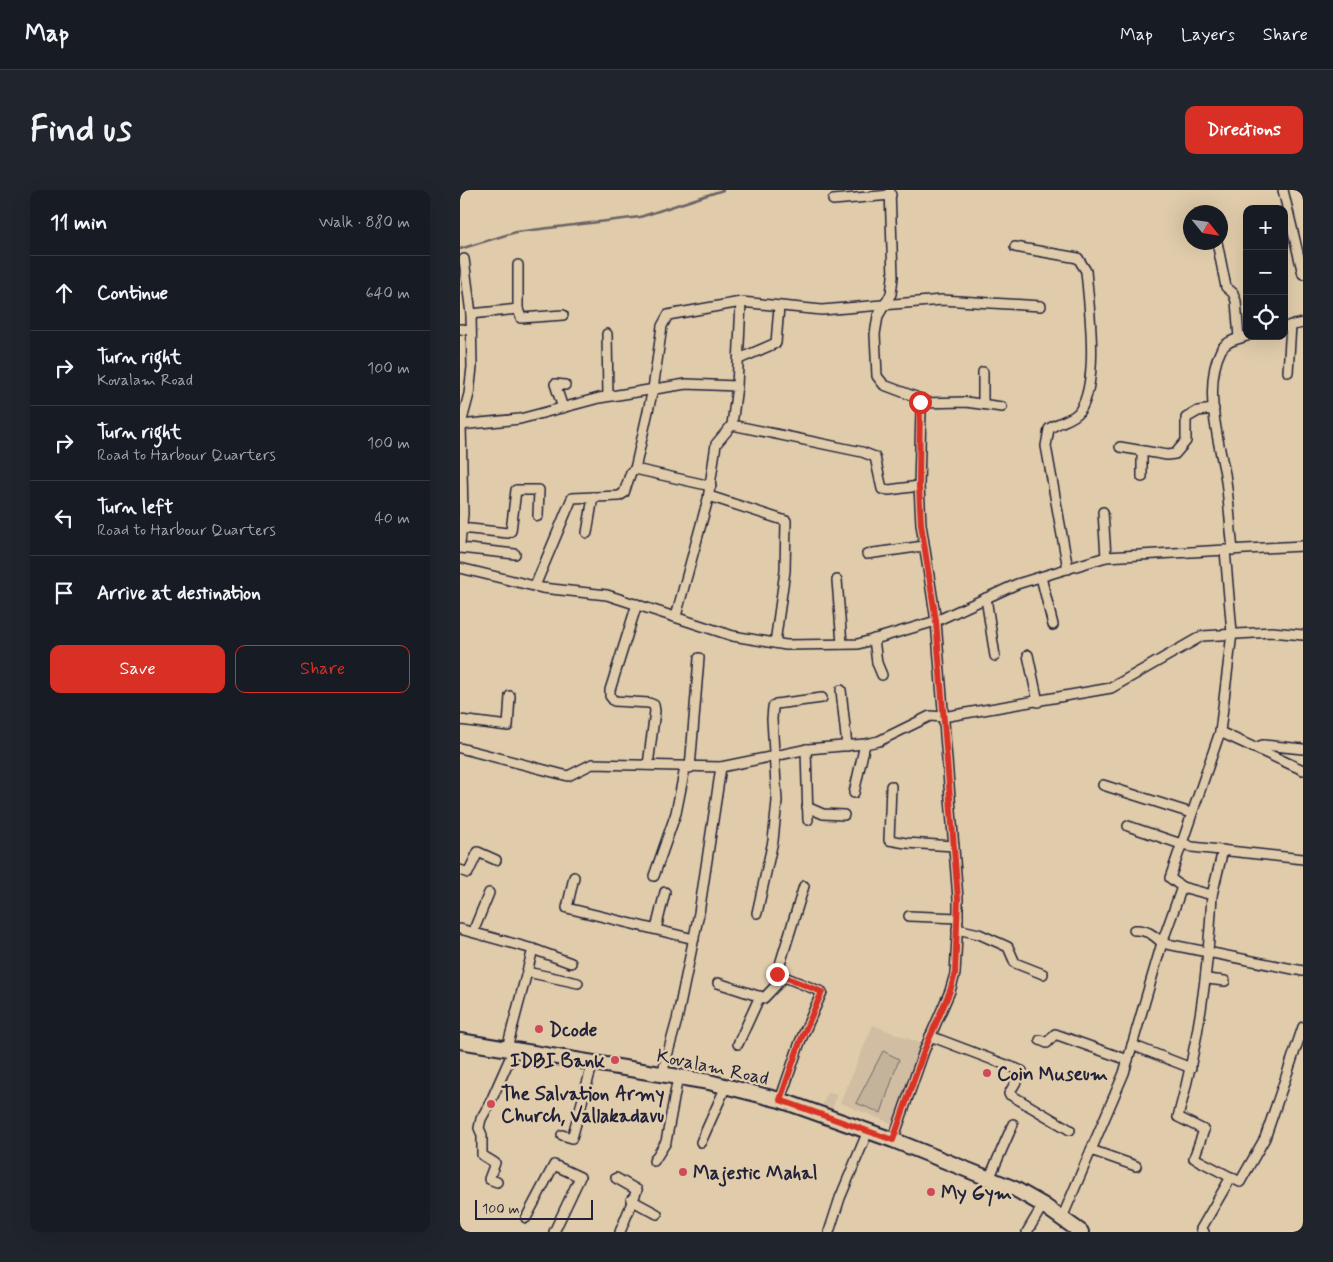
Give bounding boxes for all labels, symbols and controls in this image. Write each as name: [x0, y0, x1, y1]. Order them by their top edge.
text: Map: [25, 19, 69, 50]
text: Map: [1120, 23, 1153, 47]
text: Layers: [1181, 23, 1235, 47]
text: Share: [1263, 23, 1308, 47]
button: Directions: [1185, 106, 1303, 154]
text: Find us: [30, 107, 132, 153]
north arrow: [1183, 205, 1228, 250]
map controls: [1243, 205, 1288, 340]
button: +: [1243, 205, 1288, 250]
text: 11 min: [50, 209, 107, 237]
text: Walk · 880 m: [319, 212, 410, 233]
button: −: [1243, 250, 1288, 295]
icon: ahead: [50, 279, 78, 307]
text: Continue: [97, 281, 168, 306]
text: 640 m: [365, 283, 410, 304]
button: locate: [1243, 295, 1288, 340]
text: Turn right: [97, 345, 181, 370]
icon: right: [50, 354, 78, 382]
text: 100 m: [367, 358, 410, 379]
text: Kovalam Road: [97, 370, 193, 391]
route start: [909, 391, 932, 414]
text: Turn right: [97, 420, 181, 445]
icon: right: [50, 429, 78, 457]
text: 100 m: [367, 433, 410, 454]
text: Road to Harbour Quarters: [97, 445, 276, 466]
text: Turn left: [97, 495, 173, 520]
icon: left: [50, 504, 78, 532]
text: 40 m: [374, 508, 410, 529]
text: Road to Harbour Quarters: [97, 520, 276, 541]
icon: arrive: [50, 579, 78, 607]
text: Arrive at destination: [97, 581, 261, 606]
button: Save: [50, 645, 225, 693]
button: Share: [235, 645, 410, 693]
route end: [766, 963, 789, 986]
place label: Dcode: [549, 1018, 597, 1043]
marker: Dcode: [533, 1023, 545, 1035]
street label: Kovalam Road: [654, 1043, 771, 1092]
place label: IDBI Bank: [510, 1049, 605, 1074]
marker: IDBI Bank: [609, 1054, 621, 1066]
place label: Coin Museum: [997, 1062, 1108, 1087]
marker: Coin Museum: [981, 1067, 993, 1079]
place label: The Salvation Army Church, Vallakadavu: [501, 1082, 665, 1129]
marker: The Salvation Army Church, Vallakadavu: [485, 1098, 497, 1110]
place label: Majestic Mahal: [693, 1161, 818, 1187]
marker: Majestic Mahal: [677, 1166, 689, 1178]
place label: My Gym: [941, 1181, 1012, 1207]
marker: My Gym: [925, 1186, 937, 1198]
scale bar: [475, 1197, 592, 1220]
text: 100 m: [482, 1200, 520, 1218]

